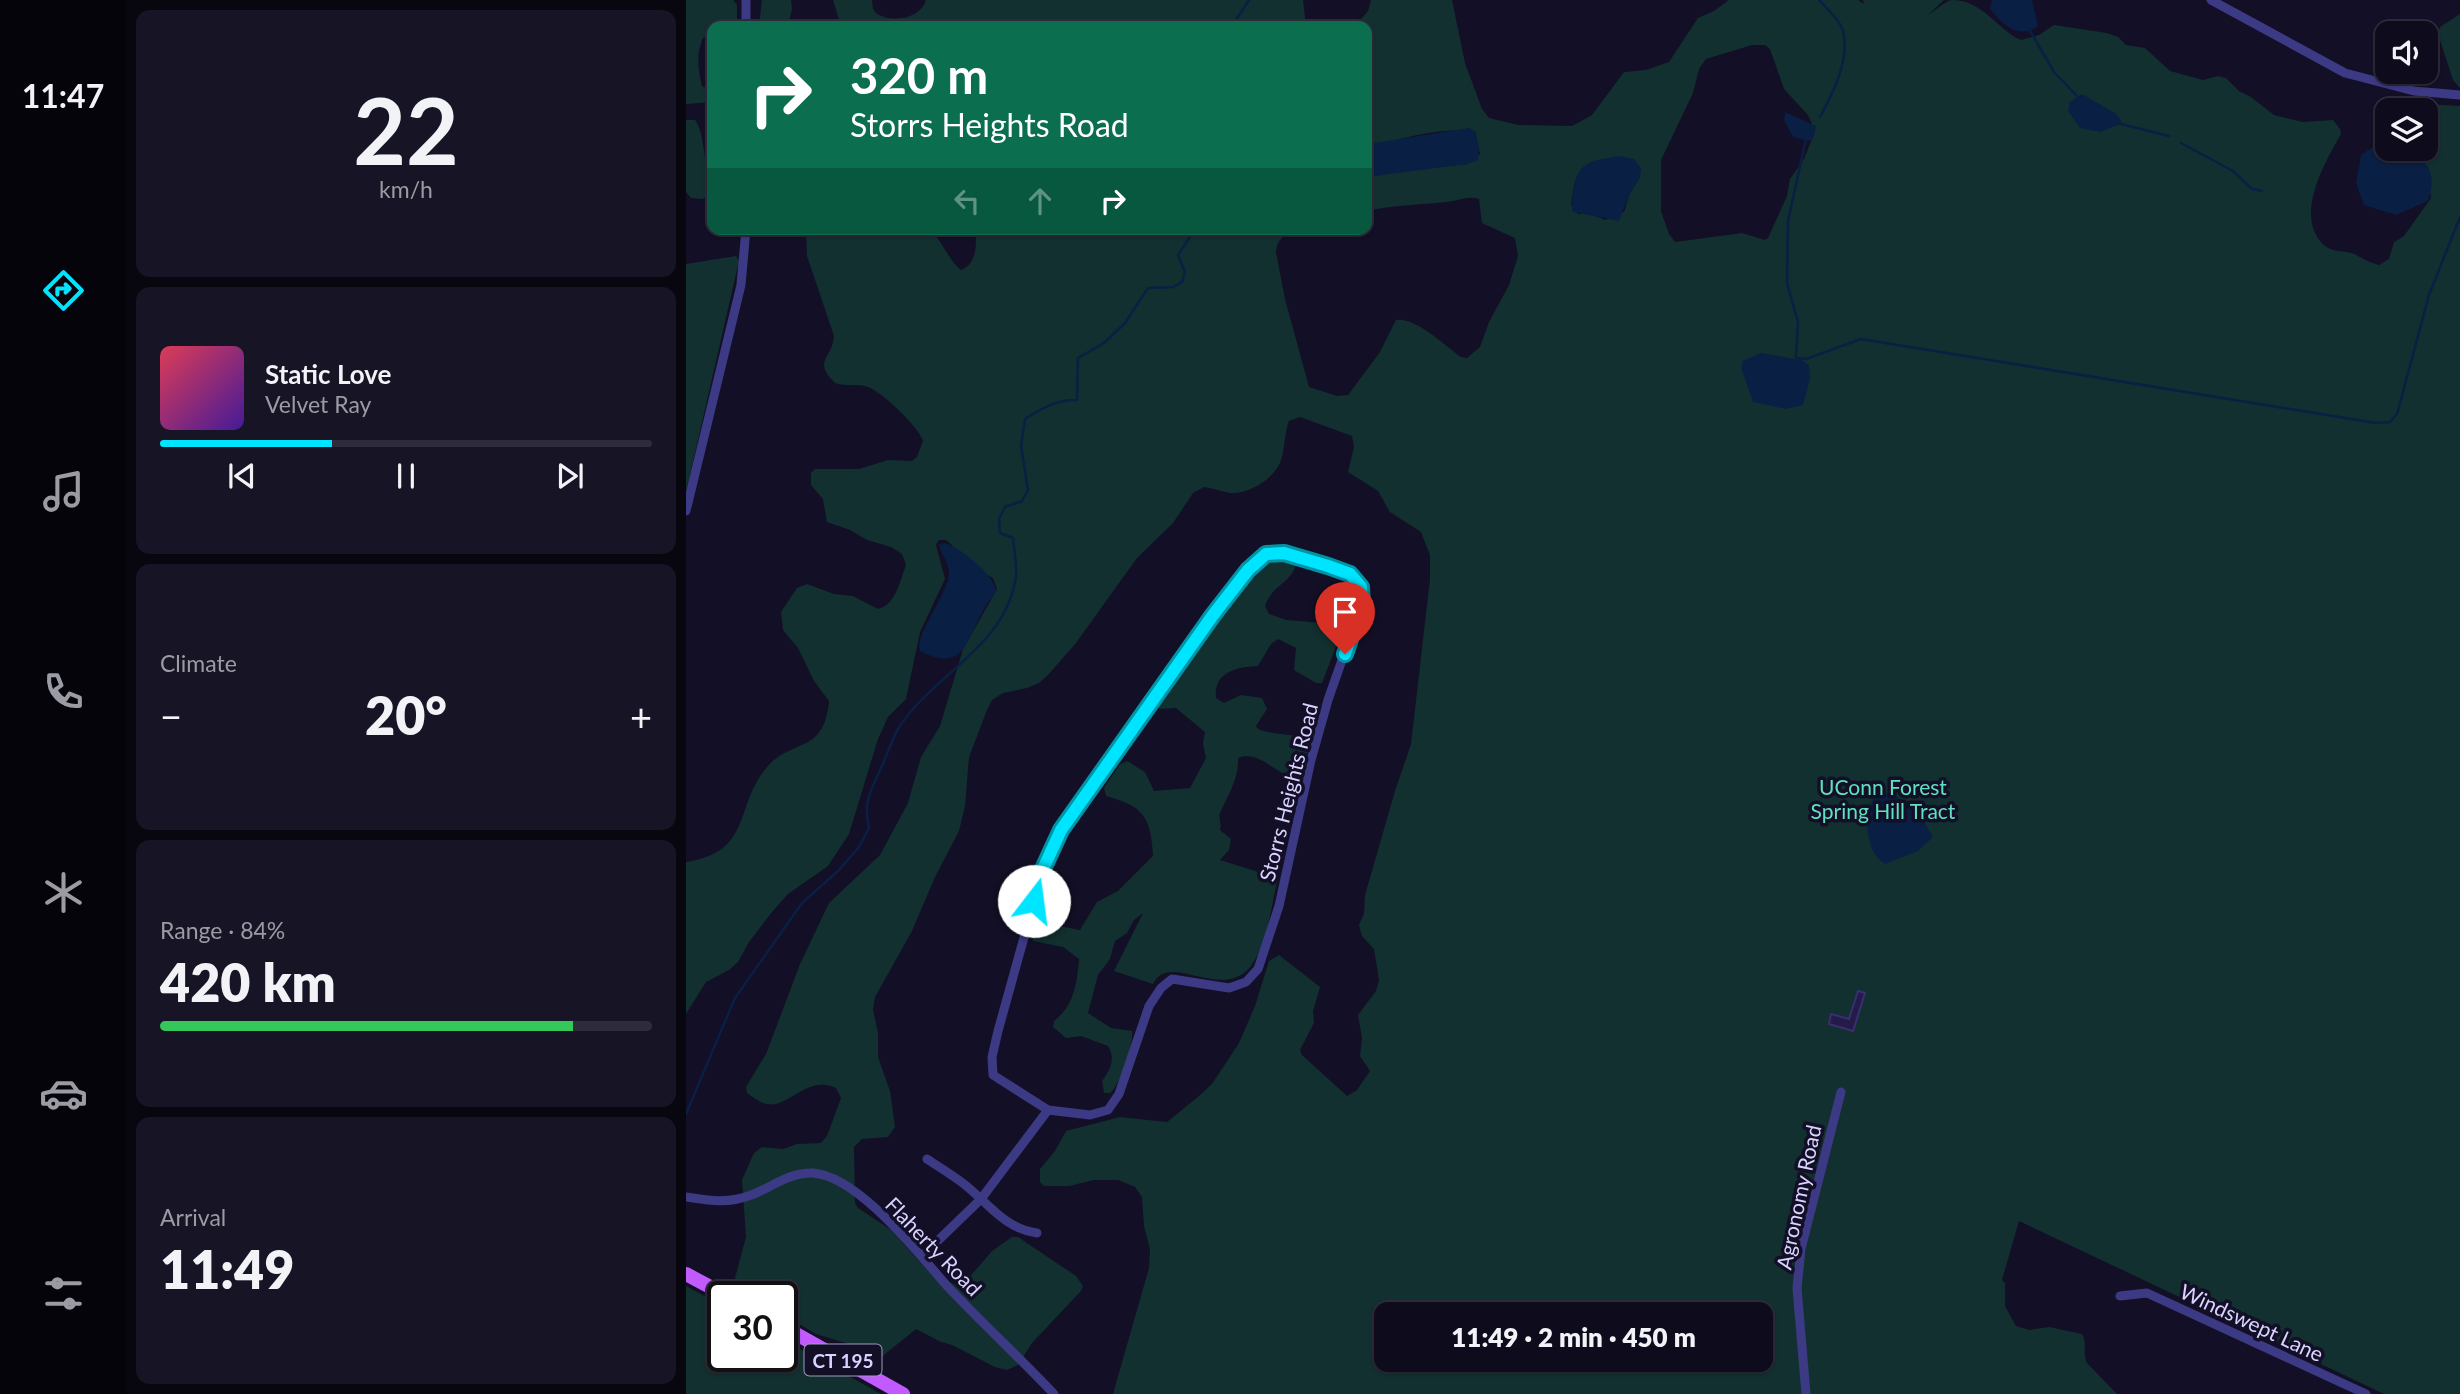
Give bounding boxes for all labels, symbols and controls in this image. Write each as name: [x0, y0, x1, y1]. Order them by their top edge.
map controls: [2375, 21, 2438, 161]
button: sound: [2375, 21, 2438, 84]
text: 320 m: [850, 46, 988, 104]
icon: right: [735, 49, 826, 140]
text: 22: [353, 75, 459, 184]
text: 11:47: [22, 76, 104, 115]
button: layers: [2375, 98, 2438, 161]
text: Storrs Heights Road: [850, 105, 1129, 144]
text: km/h: [379, 175, 433, 203]
icon: left: [948, 182, 986, 220]
icon: ahead: [1021, 182, 1059, 220]
icon: right: [1094, 182, 1132, 220]
icon: directions: [39, 266, 88, 315]
text: Static Love: [265, 358, 392, 390]
text: Velvet Ray: [265, 390, 371, 418]
icon: previous: [223, 457, 261, 495]
icon: pause: [387, 457, 425, 495]
icon: next: [551, 457, 589, 495]
icon: music: [39, 467, 88, 516]
pin: [1315, 582, 1375, 654]
icon: arrive: [1326, 593, 1364, 631]
text: Climate: [160, 649, 237, 677]
icon: phone: [39, 667, 88, 716]
text: 20°: [365, 684, 447, 746]
text: −: [160, 693, 182, 739]
text: +: [630, 693, 652, 739]
street label: Storrs Heights Road: [1254, 700, 1322, 884]
park label: UConn Forest Spring Hill Tract: [1811, 774, 1956, 823]
position arrow: [997, 864, 1071, 938]
icon: climate: [39, 868, 88, 917]
text: Range · 84%: [160, 916, 285, 944]
text: 420 km: [160, 951, 336, 1013]
icon: car: [39, 1069, 88, 1118]
street label: Agronomy Road: [1770, 1122, 1826, 1272]
street label: Flaherty Road: [881, 1192, 987, 1300]
text: Arrival: [160, 1203, 226, 1231]
text: 11:49: [160, 1238, 294, 1300]
icon: filters: [39, 1269, 88, 1318]
street label: Windswept Lane: [2176, 1278, 2328, 1366]
speed limit sign: 30: [707, 1281, 798, 1372]
text: 11:49 · 2 min · 450 m: [1451, 1321, 1696, 1353]
road number: CT 195: [804, 1344, 882, 1376]

